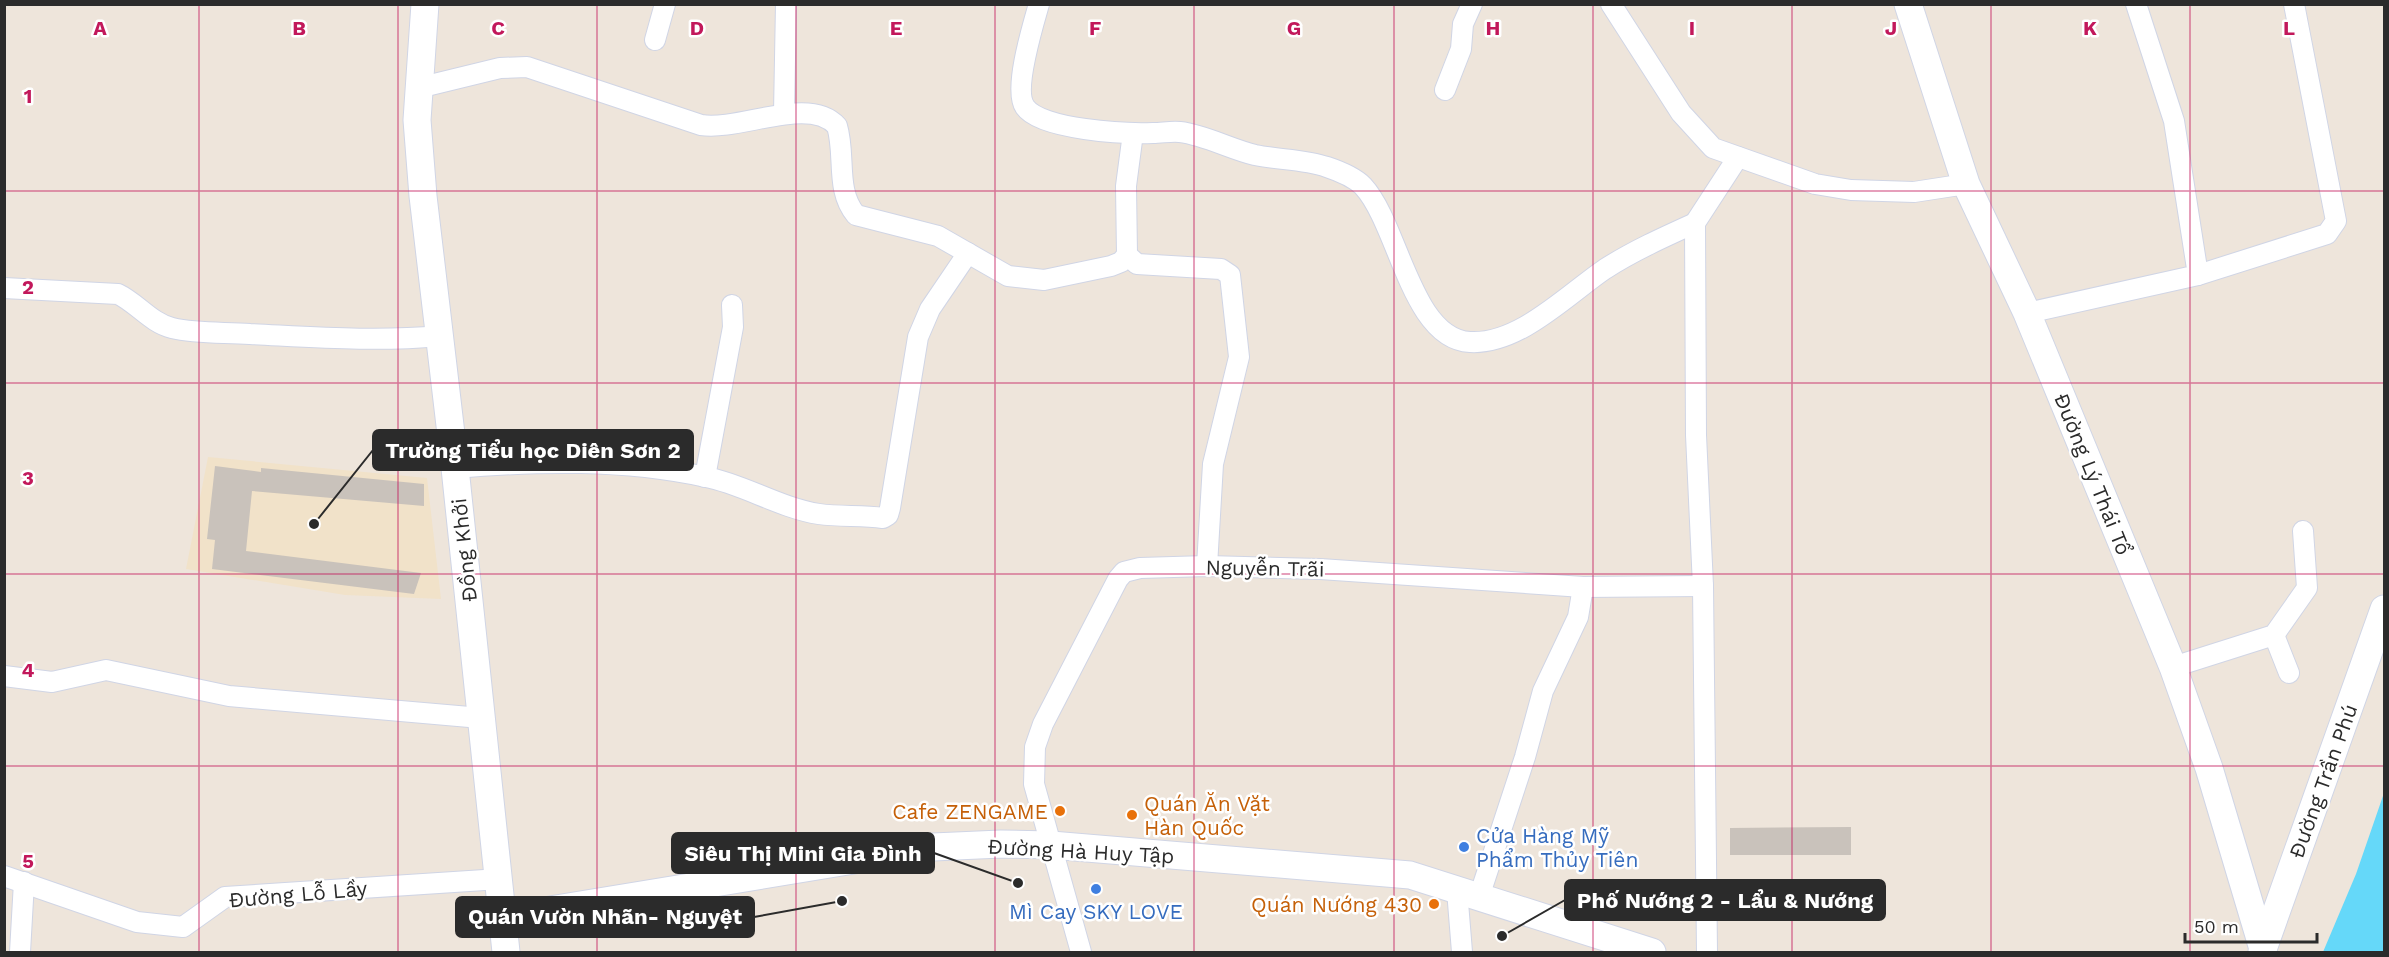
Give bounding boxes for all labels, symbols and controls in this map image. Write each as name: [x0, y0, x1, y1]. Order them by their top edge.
text: A: [93, 16, 107, 40]
text: B: [292, 16, 306, 40]
text: C: [491, 16, 505, 40]
text: D: [690, 16, 704, 40]
text: E: [890, 16, 902, 40]
text: F: [1089, 16, 1101, 40]
text: G: [1287, 16, 1301, 40]
text: H: [1486, 16, 1500, 40]
text: I: [1689, 16, 1695, 40]
text: J: [1885, 16, 1897, 40]
text: K: [2083, 16, 2097, 40]
text: L: [2283, 16, 2295, 40]
text: 1: [24, 84, 32, 108]
text: 2: [22, 275, 34, 299]
street label: Đường Lý Thái Tổ: [2049, 389, 2137, 559]
callout: Trường Tiểu học Diên Sơn 2: [373, 430, 693, 470]
text: Trường Tiểu học Diên Sơn 2: [385, 438, 681, 463]
text: 3: [22, 466, 34, 490]
street label: Đồng Khởi: [446, 497, 482, 603]
street label: Nguyễn Trãi: [1205, 554, 1325, 582]
text: 4: [22, 658, 35, 682]
street label: Đường Trần Phú: [2284, 701, 2362, 861]
place label: Quán Ăn Vặt Hàn Quốc: [1144, 791, 1270, 840]
place label: Cafe ZENGAME: [892, 799, 1048, 824]
marker: Cafe ZENGAME: [1053, 804, 1067, 818]
marker: Quán Ăn Vặt Hàn Quốc: [1125, 808, 1139, 822]
place label: Cửa Hàng Mỹ Phẩm Thủy Tiên: [1476, 823, 1638, 872]
callout: Siêu Thị Mini Gia Đình: [672, 833, 934, 873]
street label: Đường Hà Huy Tập: [987, 834, 1175, 868]
marker: Cửa Hàng Mỹ Phẩm Thủy Tiên: [1457, 840, 1471, 854]
text: Siêu Thị Mini Gia Đình: [684, 841, 922, 866]
text: 5: [22, 849, 34, 873]
street label: Đường Lỗ Lầy: [228, 875, 369, 913]
callout: Phố Nướng 2 - Lẩu & Nướng: [1565, 880, 1885, 920]
marker: Mì Cay SKY LOVE: [1089, 882, 1103, 896]
text: Phố Nướng 2 - Lẩu & Nướng: [1577, 888, 1874, 913]
place label: Quán Nướng 430: [1251, 892, 1422, 917]
callout: Quán Vườn Nhãn- Nguyệt: [456, 897, 754, 937]
marker: Quán Nướng 430: [1427, 897, 1441, 911]
place label: Mì Cay SKY LOVE: [1009, 899, 1183, 924]
text: Quán Vườn Nhãn- Nguyệt: [468, 904, 742, 929]
scale bar: [2185, 906, 2317, 944]
text: 50 m: [2194, 916, 2239, 937]

